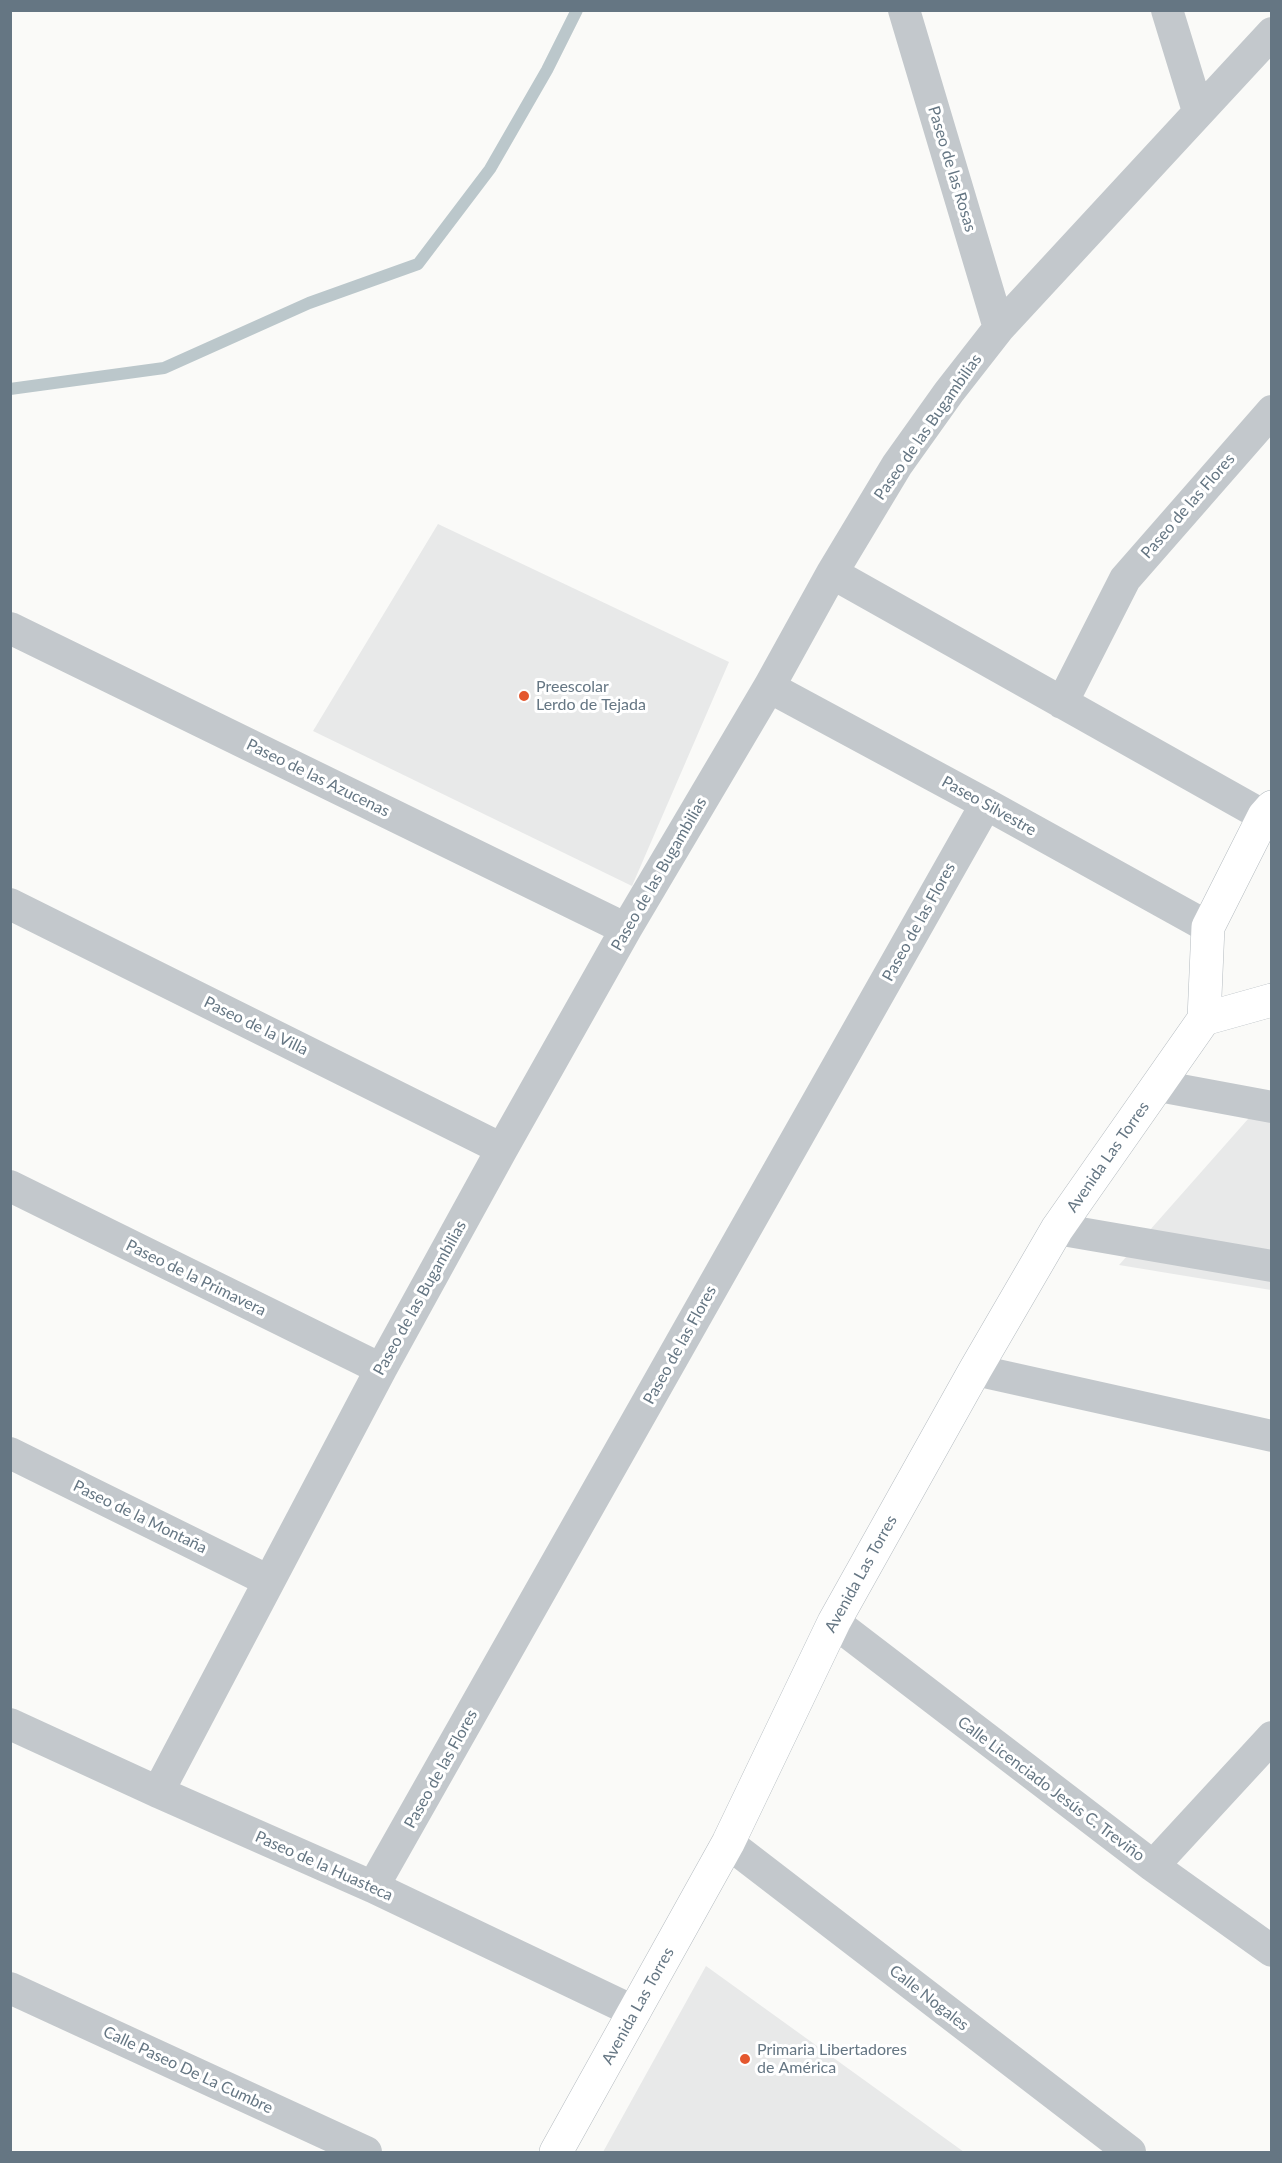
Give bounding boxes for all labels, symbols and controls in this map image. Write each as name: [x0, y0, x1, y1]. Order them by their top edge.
street label: Paseo de las Rosas: [924, 104, 980, 234]
street label: Paseo de las Bugambilias: [870, 350, 986, 504]
street label: Paseo de las Flores: [1137, 450, 1239, 562]
place label: Preescolar Lerdo de Tejada: [536, 677, 646, 715]
marker: Preescolar Lerdo de Tejada: [517, 689, 531, 703]
street label: Paseo de las Azucenas: [243, 735, 393, 821]
street label: Paseo Silvestre: [938, 772, 1040, 840]
street label: Paseo de las Bugambilias: [607, 794, 711, 954]
street label: Paseo de las Flores: [878, 859, 960, 985]
street label: Paseo de la Villa: [201, 993, 311, 1059]
street label: Avenida Las Torres: [1063, 1098, 1153, 1216]
street label: Paseo de las Bugambilias: [369, 1217, 471, 1379]
street label: Paseo de la Primavera: [123, 1236, 269, 1320]
street label: Paseo de las Flores: [639, 1282, 721, 1408]
street label: Paseo de la Montaña: [70, 1476, 210, 1558]
street label: Avenida Las Torres: [821, 1512, 901, 1636]
street label: Paseo de las Flores: [400, 1706, 482, 1832]
street label: Calle Licenciado Jesús C. Treviño: [954, 1712, 1148, 1866]
street label: Paseo de la Huasteca: [252, 1827, 396, 1905]
street label: Avenida Las Torres: [598, 1944, 678, 2068]
street label: Calle Nogales: [886, 1961, 972, 2035]
street label: Calle Paseo De La Cumbre: [100, 2022, 276, 2118]
place label: Primaria Libertadores de América: [757, 2040, 907, 2078]
marker: Primaria Libertadores de América: [738, 2052, 752, 2066]

